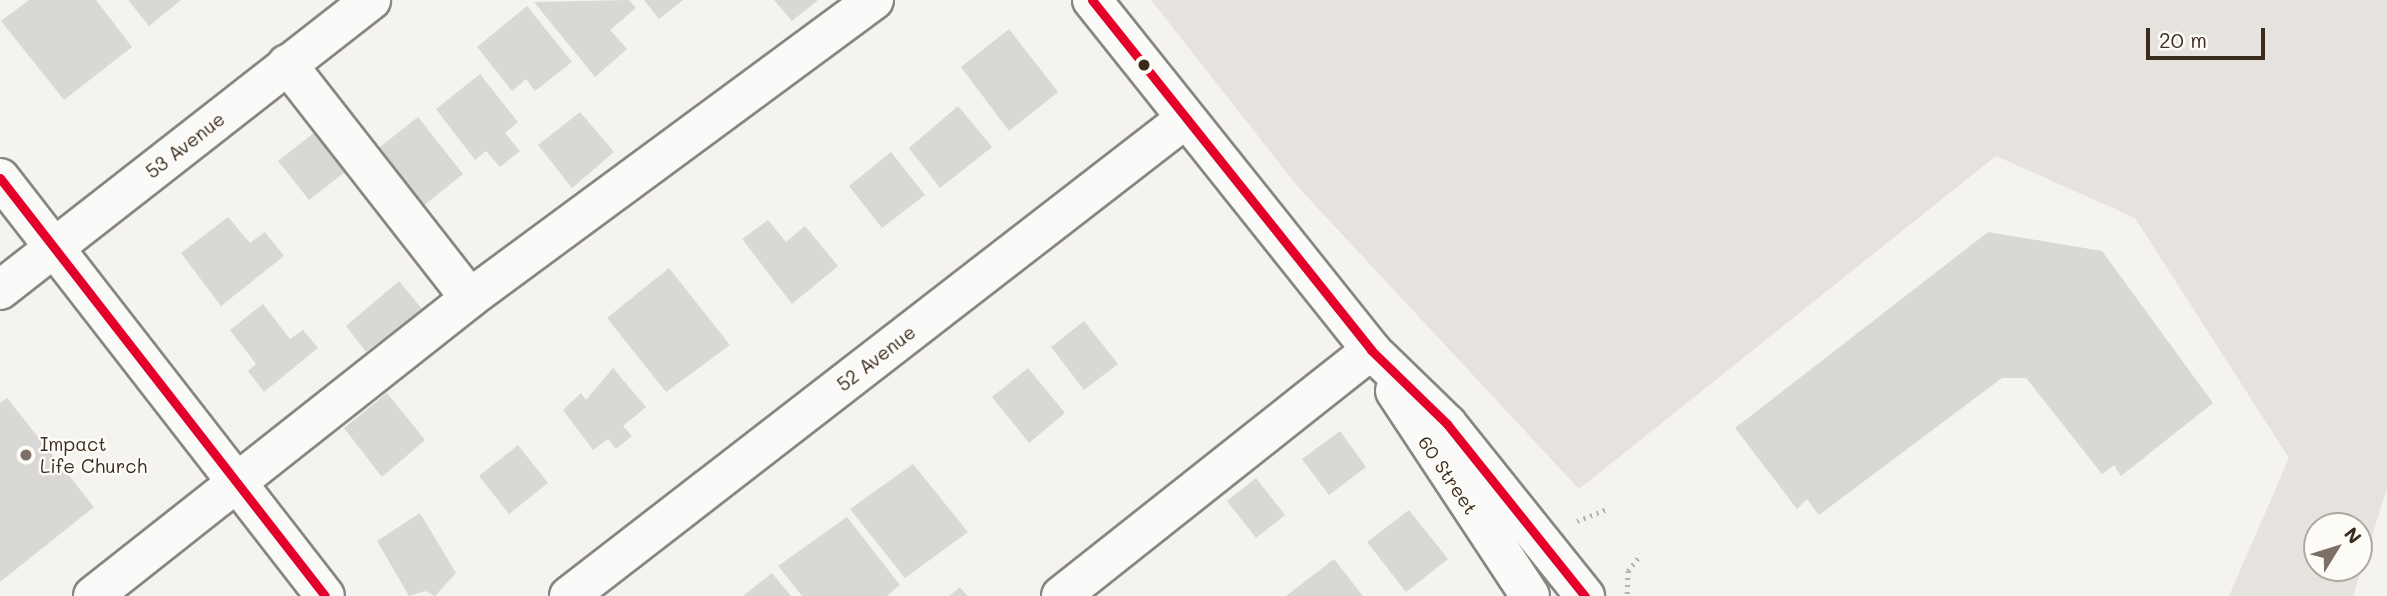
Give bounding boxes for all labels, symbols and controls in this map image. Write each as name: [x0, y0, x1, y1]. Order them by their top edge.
scale bar: [2149, 14, 2268, 58]
text: 20 m: [2159, 26, 2207, 53]
unlabelled marker: [1137, 58, 1151, 72]
street label: 53 Avenue: [141, 107, 229, 183]
street label: 52 Avenue: [832, 320, 920, 396]
street label: 60 Street: [1413, 431, 1483, 519]
place label: Impact Life Church: [40, 433, 147, 477]
marker: Impact Life Church: [18, 447, 34, 463]
north arrow: [2303, 512, 2373, 582]
text: N: [2339, 522, 2368, 548]

